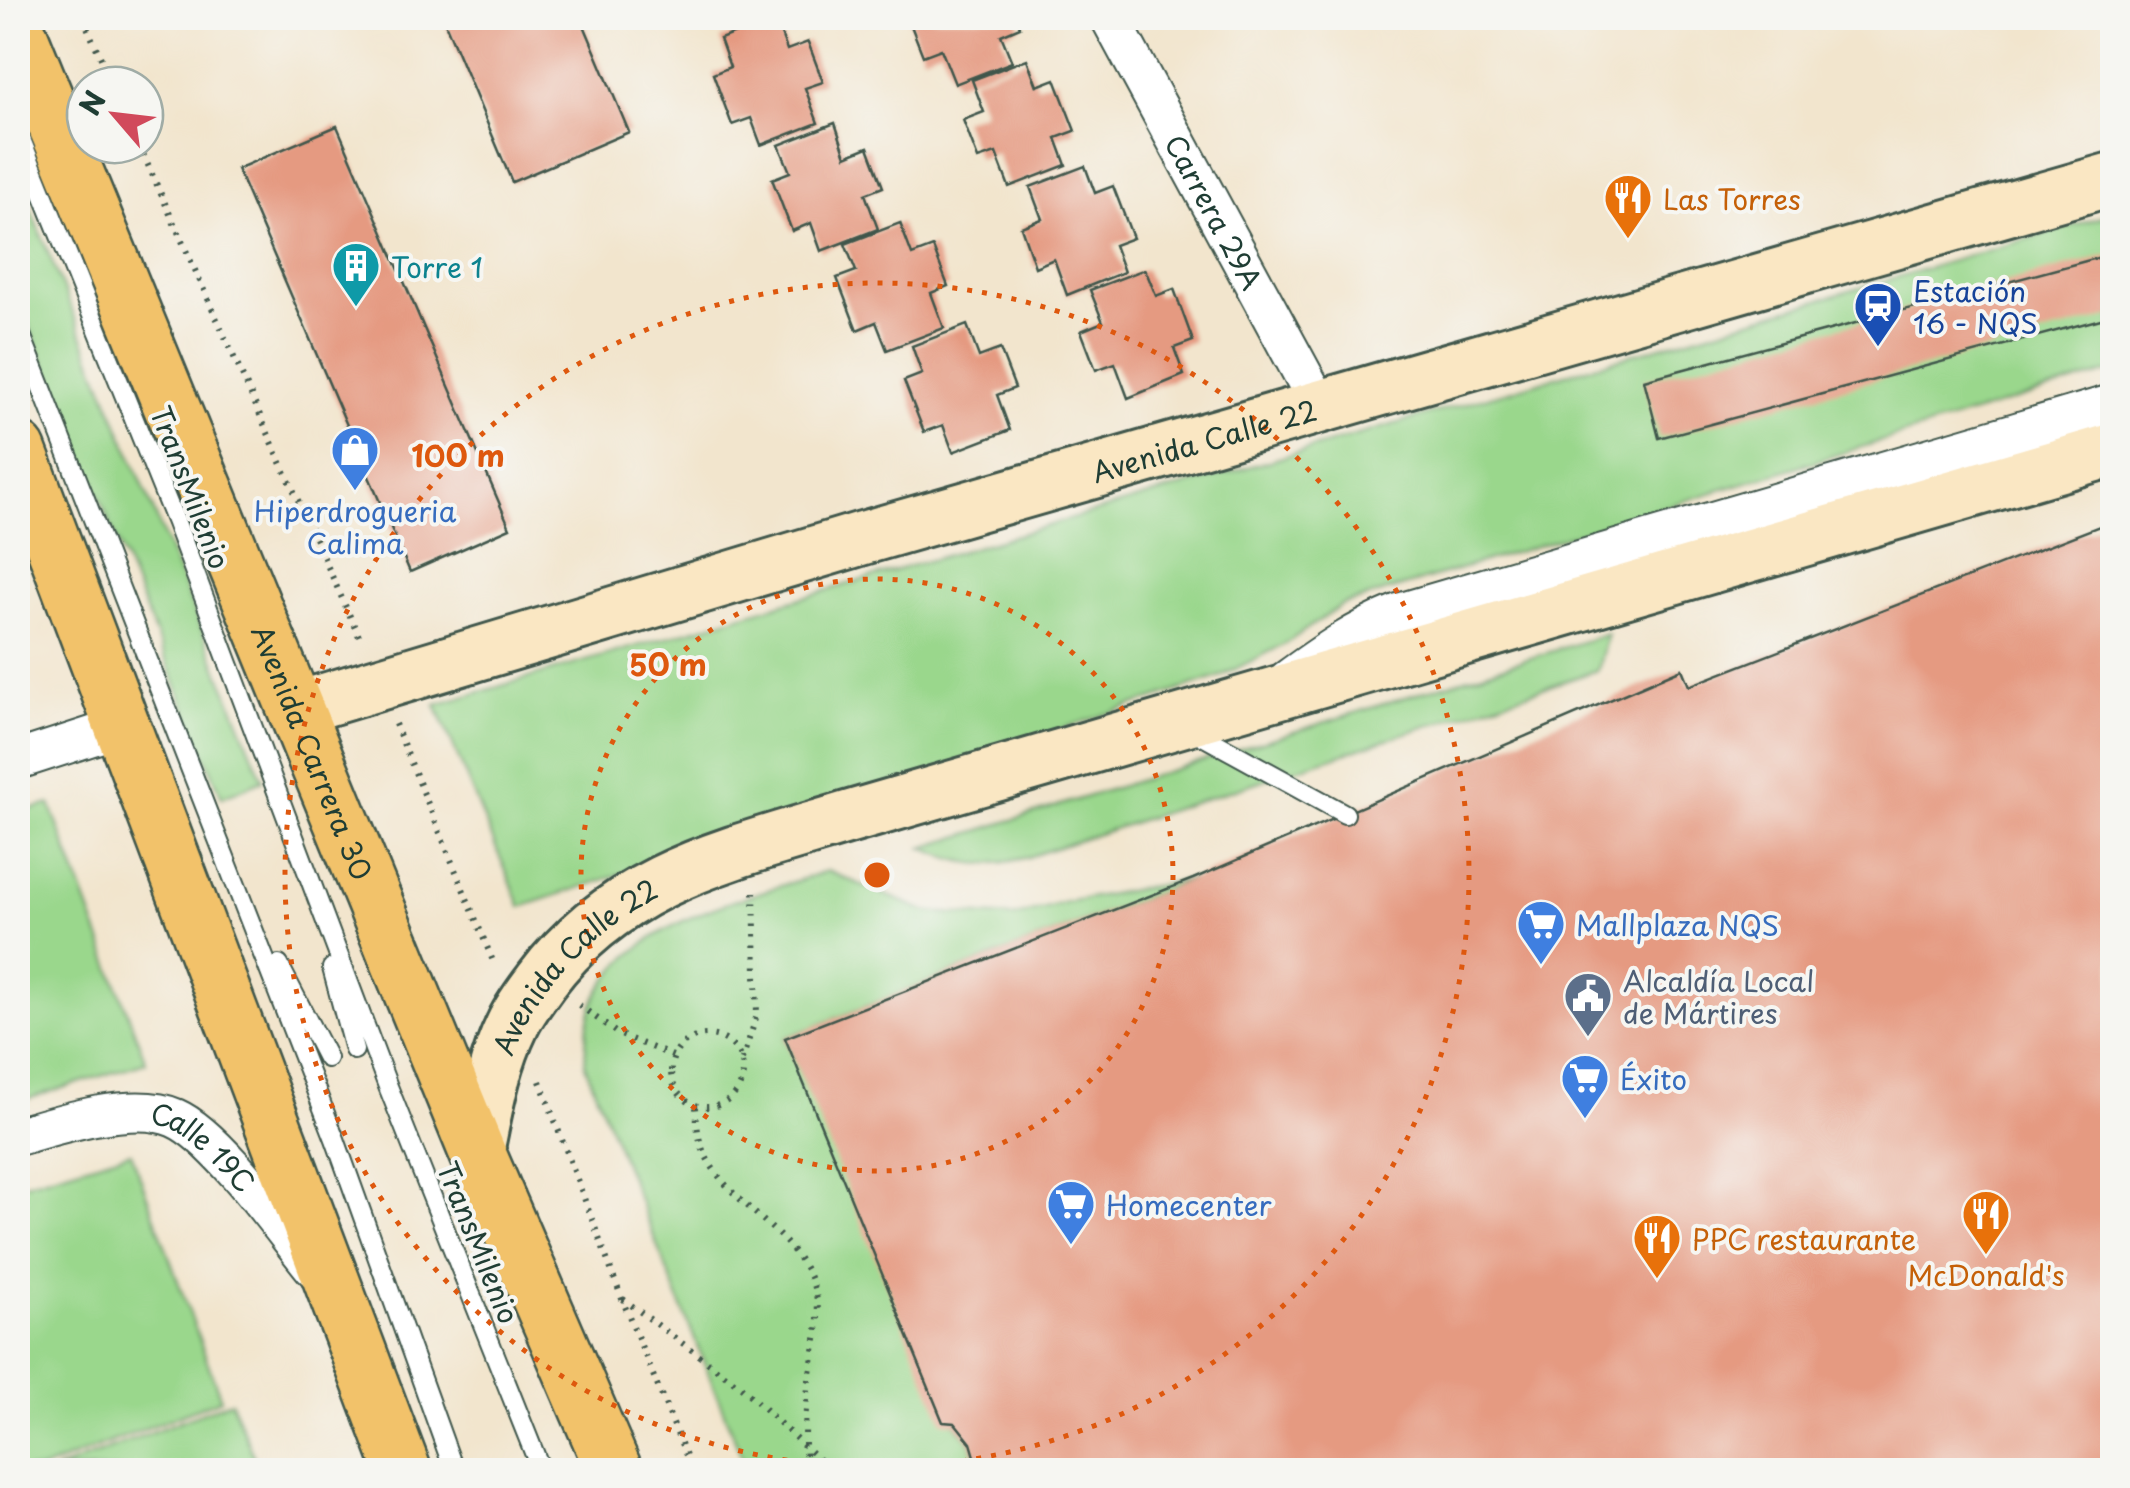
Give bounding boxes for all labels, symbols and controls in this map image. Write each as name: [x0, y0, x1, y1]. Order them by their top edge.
north arrow: [65, 65, 165, 165]
text: N: [67, 83, 116, 122]
street label: Carrera 29A: [1155, 126, 1274, 297]
restaurant icon: Las Torres: [1602, 172, 1654, 240]
place label: Las Torres: [1663, 177, 1801, 220]
building icon: Torre 1: [330, 240, 382, 308]
place label: Torre 1: [391, 245, 483, 288]
place label: Estación 16 - NQS: [1913, 269, 2038, 344]
station icon: Estación 16 - NQS: [1852, 280, 1904, 348]
street label: Avenida Calle 22: [1086, 387, 1322, 493]
street label: TransMilenio: [140, 399, 242, 575]
shop icon: Hiperdrogueria Calima: [329, 424, 381, 492]
text: 100 m: [411, 432, 505, 477]
place label: Hiperdrogueria Calima: [254, 489, 457, 564]
street label: Avenida Carrera 30: [242, 618, 384, 886]
text: 50 m: [629, 641, 707, 686]
centre of rings: [859, 857, 895, 893]
street label: Avenida Calle 22: [481, 867, 665, 1061]
supermarket icon: Mallplaza NQS: [1515, 898, 1567, 966]
place label: Mallplaza NQS: [1576, 903, 1779, 946]
place label: Alcaldía Local de Mártires: [1623, 959, 1814, 1034]
public building icon: Alcaldía Local de Mártires: [1562, 970, 1614, 1038]
supermarket icon: Éxito: [1559, 1052, 1611, 1120]
place label: Éxito: [1620, 1057, 1687, 1100]
street label: Calle 19C: [147, 1091, 266, 1201]
street label: TransMilenio: [427, 1154, 531, 1330]
supermarket icon: Homecenter: [1045, 1178, 1097, 1246]
place label: Homecenter: [1106, 1183, 1272, 1226]
restaurant icon: McDonald's: [1960, 1188, 2012, 1256]
restaurant icon: PPC restaurante: [1631, 1212, 1683, 1280]
place label: PPC restaurante: [1692, 1217, 1916, 1260]
place label: McDonald's: [1907, 1253, 2065, 1296]

